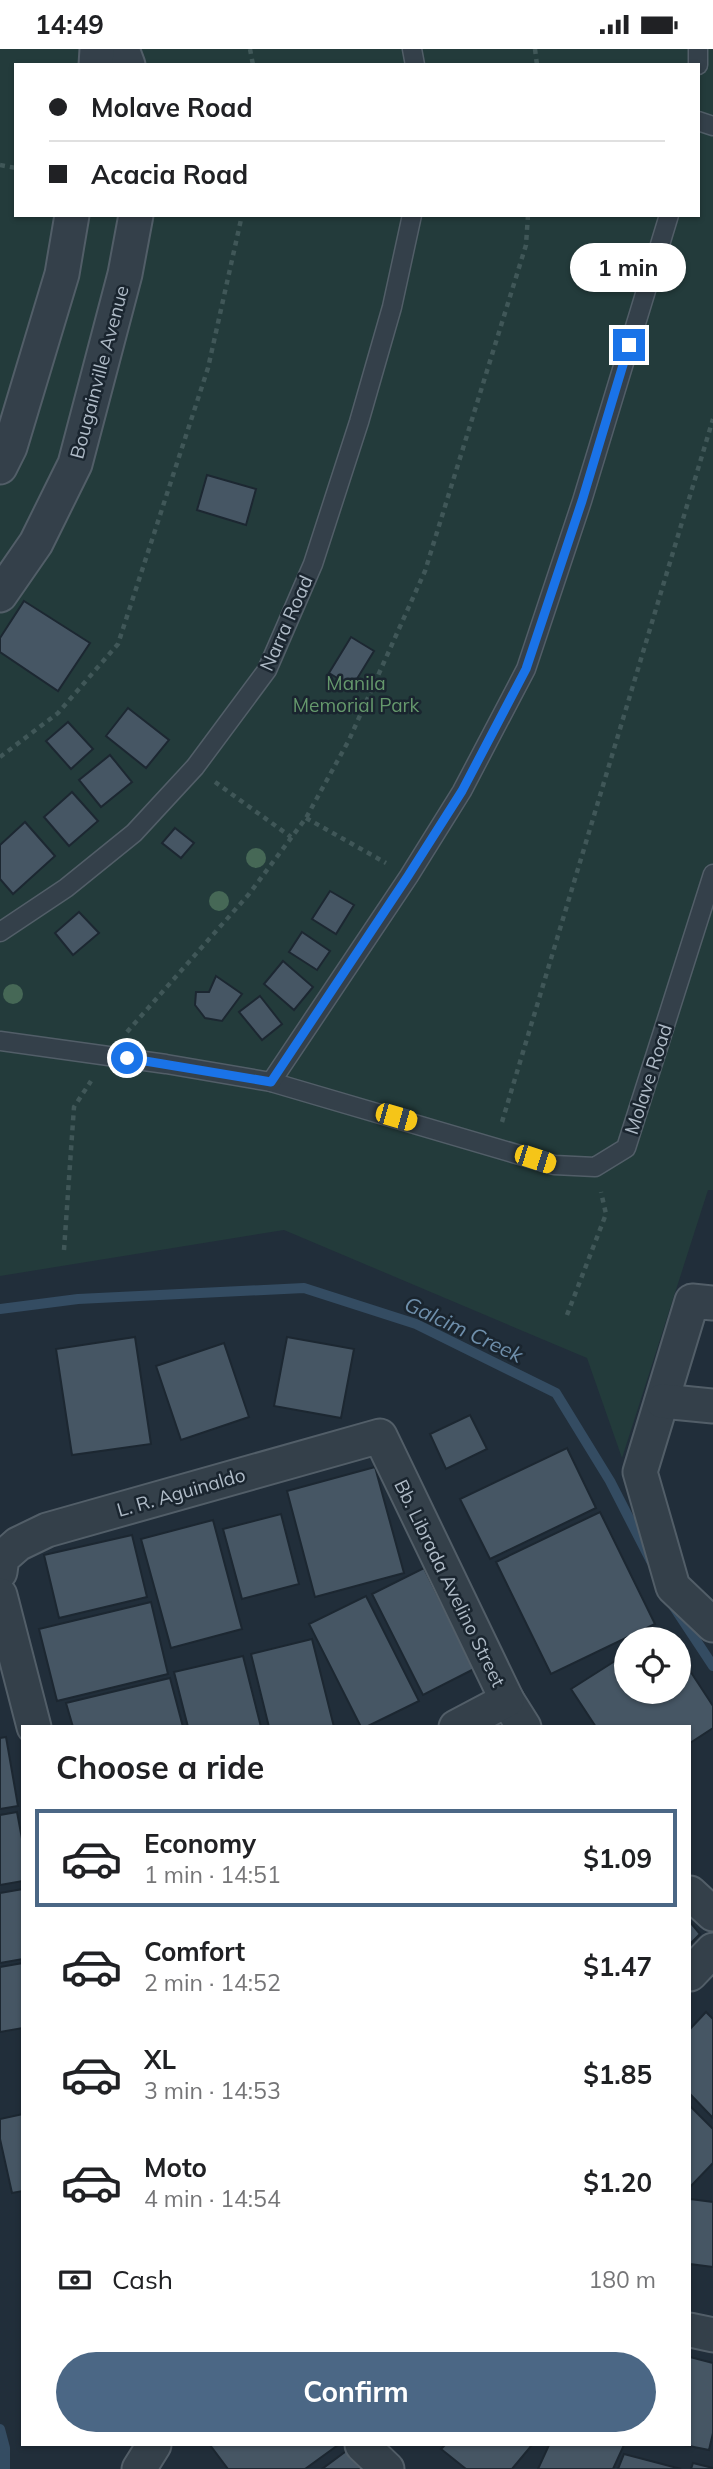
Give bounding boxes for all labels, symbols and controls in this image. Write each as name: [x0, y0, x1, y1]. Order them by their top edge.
text: 14:49: [35, 8, 104, 41]
text: Molave Road: [91, 91, 253, 124]
text: Acacia Road: [91, 158, 248, 191]
callout: 1 min: [571, 243, 687, 293]
text: 1 min: [598, 253, 658, 282]
street label: Bougainville Avenue: [64, 283, 134, 461]
route end: [613, 329, 645, 361]
street label: Narra Road: [254, 571, 318, 675]
park label: Manila Memorial Park: [293, 671, 419, 717]
street label: Molave Road: [619, 1021, 677, 1137]
route start: [111, 1042, 143, 1074]
car: [373, 1101, 420, 1133]
car: [512, 1143, 559, 1175]
water label: Galcim Creek: [401, 1290, 528, 1368]
street label: L. R. Aguinaldo: [114, 1462, 248, 1522]
street label: Bb. Librada Avelino Street: [389, 1475, 511, 1691]
map controls: [614, 1627, 691, 1704]
button: locate: [614, 1627, 691, 1704]
text: Choose a ride: [56, 1747, 264, 1787]
icon: car: [60, 1827, 123, 1890]
text: Economy: [144, 1827, 256, 1860]
text: $1.09: [583, 1842, 652, 1875]
text: 1 min · 14:51: [144, 1860, 281, 1889]
icon: car: [60, 1935, 123, 1998]
text: Comfort: [144, 1935, 245, 1968]
text: $1.47: [583, 1950, 652, 1983]
text: 2 min · 14:52: [144, 1968, 281, 1997]
icon: car: [60, 2043, 123, 2106]
text: XL: [144, 2043, 176, 2076]
text: $1.85: [583, 2058, 652, 2091]
text: 3 min · 14:53: [144, 2076, 281, 2105]
icon: car: [60, 2151, 123, 2214]
text: Moto: [144, 2151, 207, 2184]
text: $1.20: [583, 2166, 652, 2199]
text: 4 min · 14:54: [144, 2184, 281, 2213]
icon: cash: [56, 2261, 94, 2299]
text: Cash: [112, 2263, 173, 2296]
text: 180 m: [588, 2265, 656, 2294]
button: Confirm: [56, 2352, 656, 2432]

